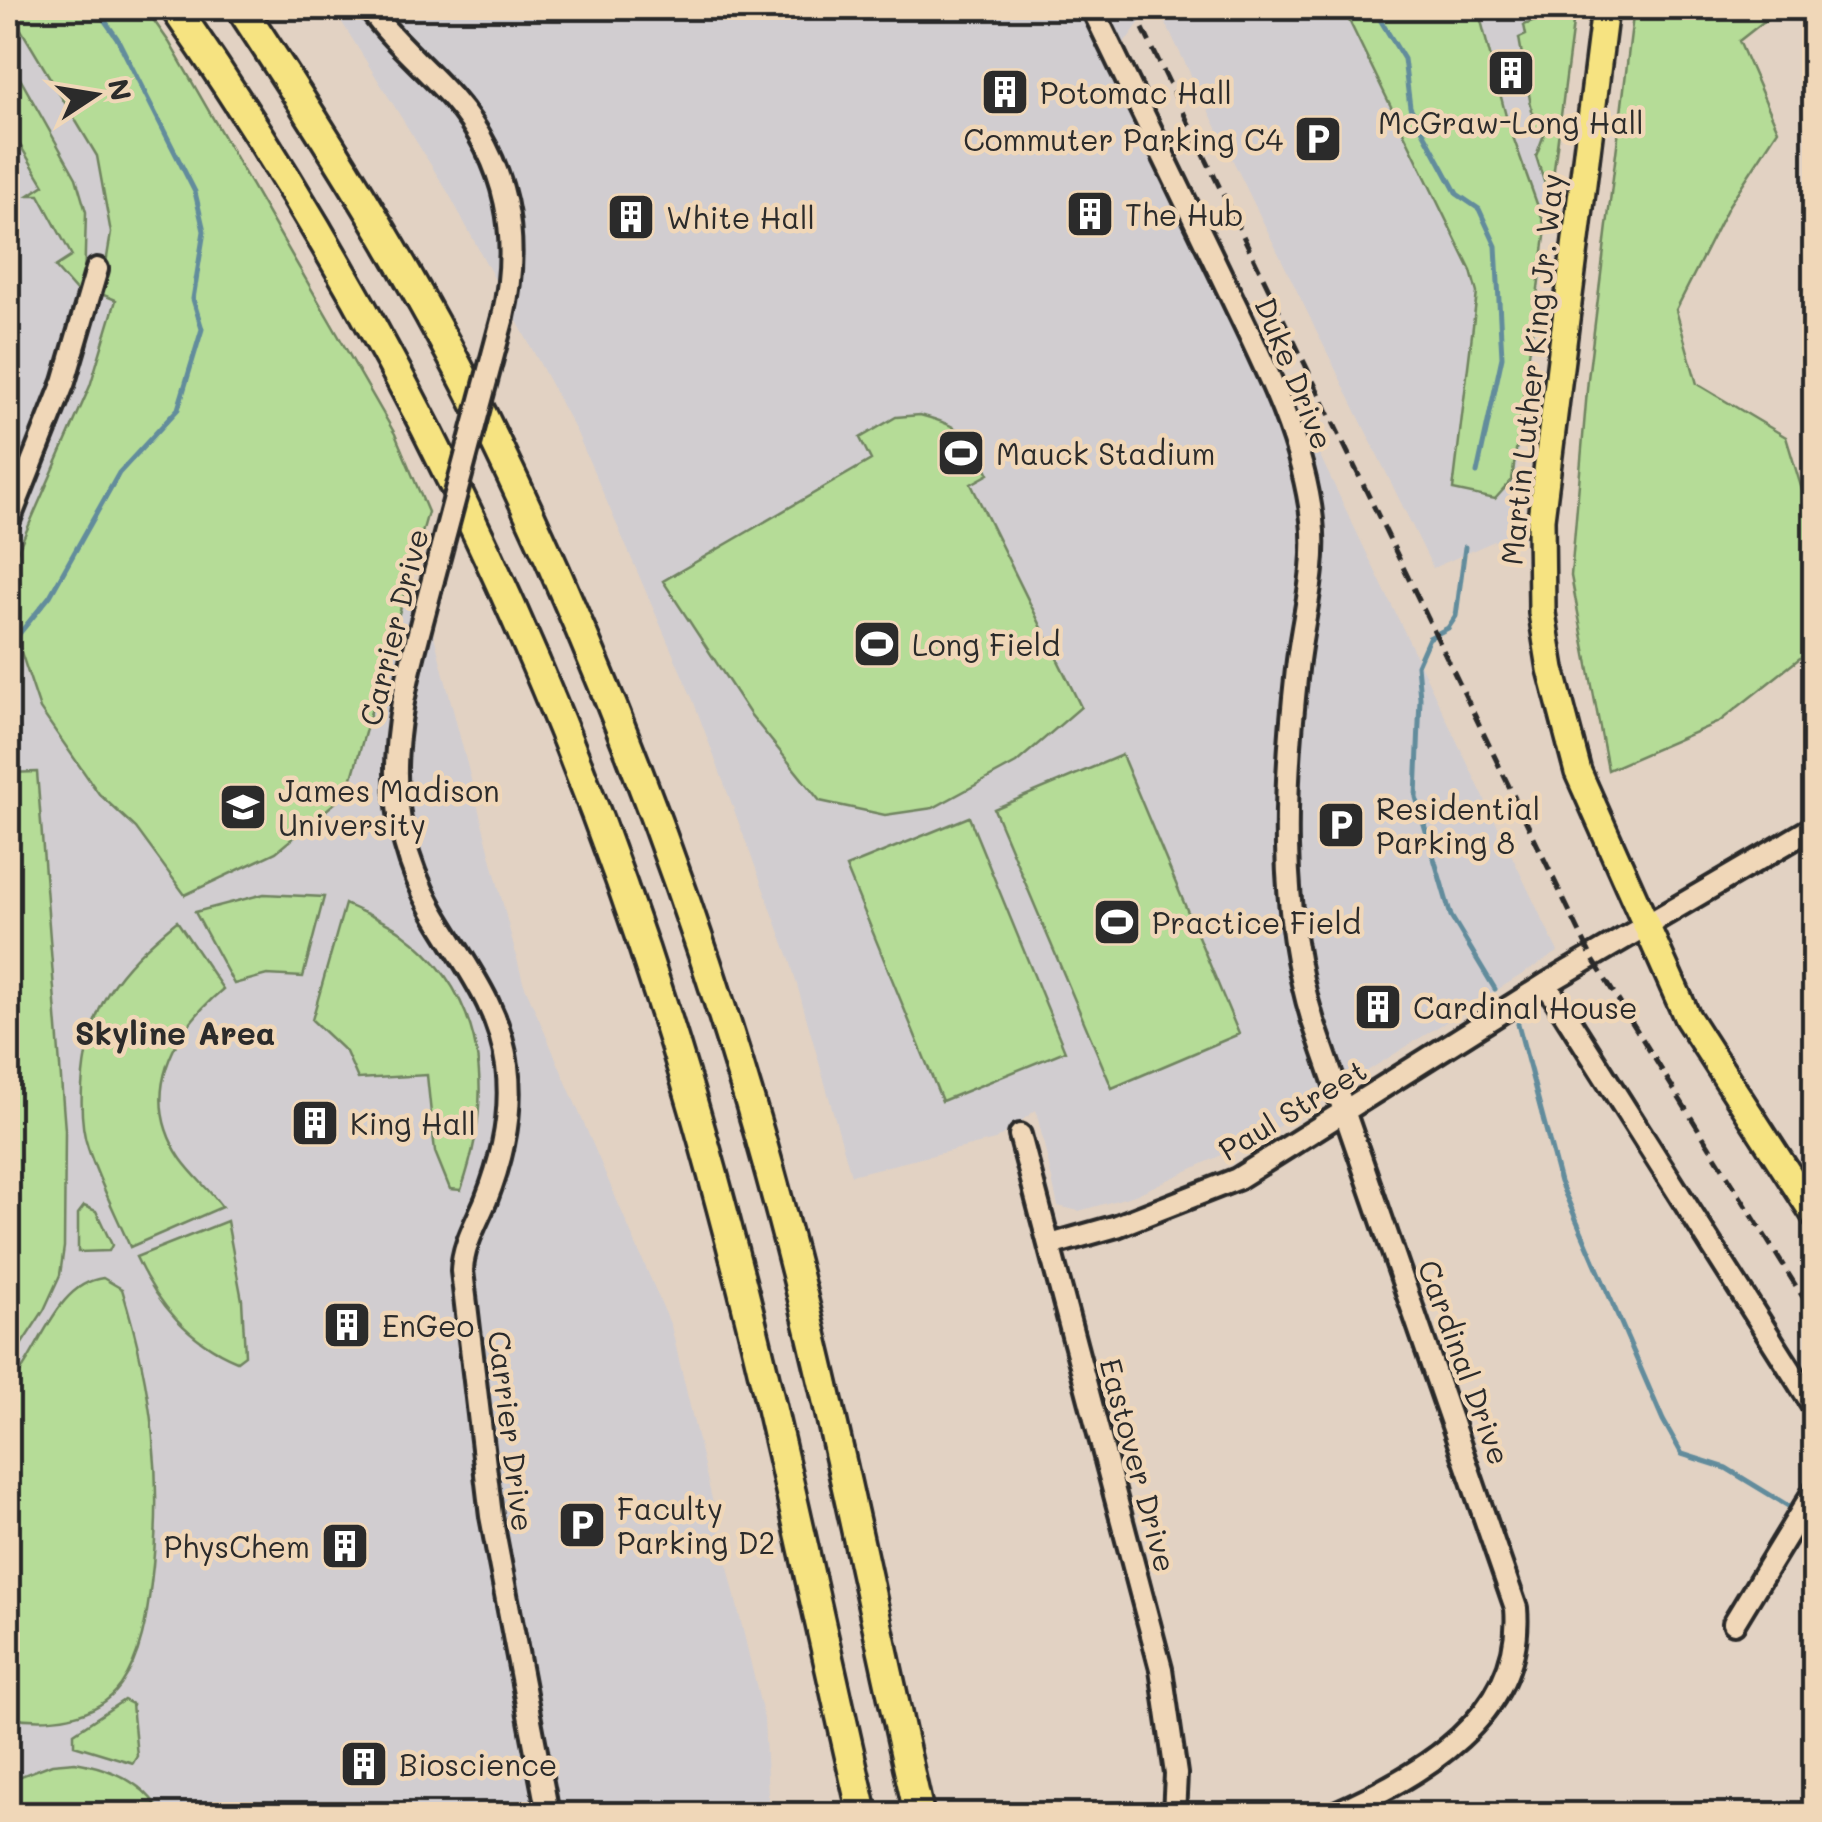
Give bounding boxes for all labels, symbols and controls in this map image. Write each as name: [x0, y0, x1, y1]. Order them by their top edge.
north arrow: [45, 45, 145, 145]
building icon: McGraw-Long Hall: [1485, 47, 1537, 99]
building icon: Potomac Hall: [979, 66, 1031, 118]
place label: Potomac Hall: [1040, 72, 1232, 112]
text: N: [101, 75, 140, 104]
place label: McGraw-Long Hall: [1378, 102, 1644, 142]
parking icon: Commuter Parking C4: [1292, 113, 1344, 165]
place label: Commuter Parking C4: [963, 119, 1283, 159]
street label: Martin Luther King Jr. Way: [1491, 171, 1571, 567]
building icon: The Hub: [1064, 188, 1116, 240]
building icon: White Hall: [605, 191, 657, 243]
place label: The Hub: [1125, 194, 1244, 234]
place label: White Hall: [666, 197, 815, 237]
street label: Duke Drive: [1246, 291, 1344, 455]
sports icon: Mauck Stadium: [935, 427, 987, 479]
place label: Mauck Stadium: [996, 433, 1215, 473]
street label: Carrier Drive: [349, 524, 437, 730]
sports icon: Long Field: [851, 618, 903, 670]
place label: Long Field: [912, 624, 1060, 664]
place label: James Madison University: [278, 770, 500, 844]
school or university icon: James Madison University: [217, 781, 269, 833]
place label: Residential Parking 8: [1376, 788, 1540, 862]
parking icon: Residential Parking 8: [1315, 799, 1367, 851]
sports icon: Practice Field: [1091, 896, 1143, 948]
place label: Practice Field: [1152, 902, 1361, 942]
building icon: Cardinal House: [1352, 981, 1404, 1033]
place label: Cardinal House: [1413, 987, 1638, 1027]
district label: Skyline Area: [75, 1011, 275, 1054]
street label: Paul Street: [1211, 1049, 1373, 1169]
building icon: King Hall: [289, 1097, 341, 1149]
place label: King Hall: [350, 1103, 476, 1143]
street label: Cardinal Drive: [1409, 1254, 1521, 1470]
building icon: EnGeo: [321, 1299, 373, 1351]
place label: EnGeo: [382, 1305, 474, 1345]
street label: Carrier Drive: [480, 1328, 544, 1534]
street label: Eastover Drive: [1091, 1354, 1187, 1576]
place label: Faculty Parking D2: [617, 1488, 775, 1562]
parking icon: Faculty Parking D2: [556, 1499, 608, 1551]
building icon: PhysChem: [319, 1520, 371, 1572]
place label: PhysChem: [164, 1526, 310, 1566]
building icon: Bioscience: [338, 1738, 390, 1790]
place label: Bioscience: [399, 1744, 557, 1784]

